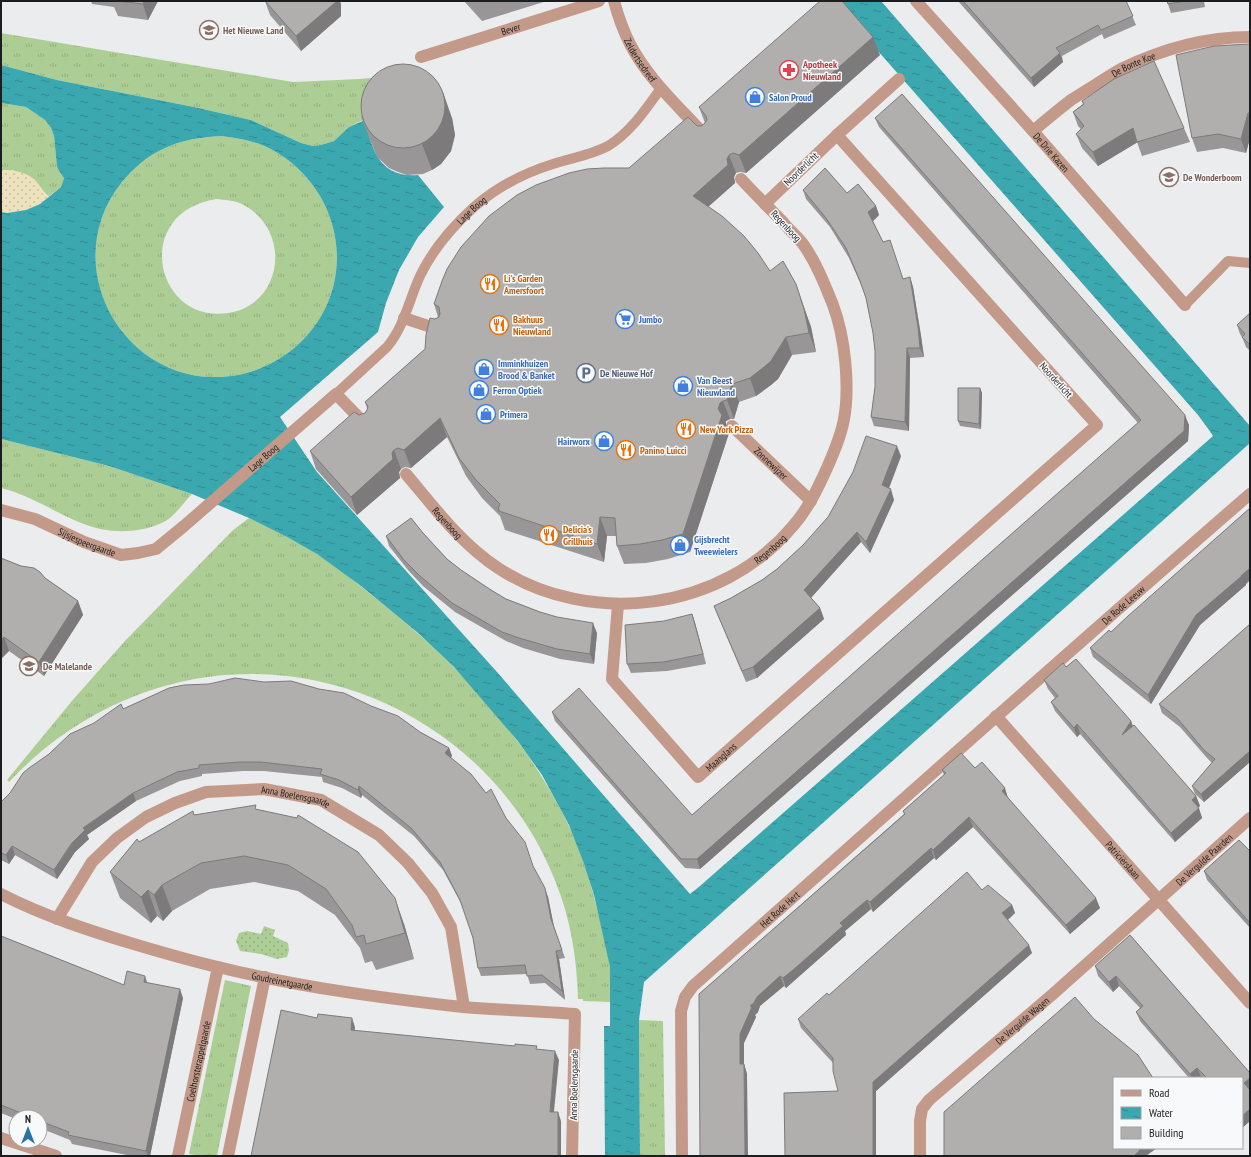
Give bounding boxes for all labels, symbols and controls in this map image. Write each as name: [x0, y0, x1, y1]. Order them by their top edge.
school or university icon: Het Nieuwe Land: [198, 19, 220, 41]
street label: Bever: [499, 20, 522, 38]
place label: Het Nieuwe Land: [223, 24, 284, 37]
street label: Zeldertsedreef: [621, 36, 660, 85]
street label: De Bonte Koe: [1109, 49, 1157, 80]
place label: Apotheek Nieuwland: [802, 58, 841, 83]
pharmacy icon: Apotheek Nieuwland: [778, 59, 800, 81]
shop icon: Salon Proud: [744, 86, 766, 108]
place label: Salon Proud: [769, 91, 812, 104]
street label: De Drie Kazen: [1031, 130, 1072, 175]
street label: Noorderlicht: [781, 149, 821, 189]
school or university icon: De Wonderboom: [1158, 166, 1180, 188]
place label: De Wonderboom: [1183, 171, 1242, 184]
street label: Lage Boog: [453, 193, 489, 227]
street label: Regenboog: [768, 207, 804, 245]
place label: Li's Garden Amersfoort: [503, 272, 544, 297]
restaurant icon: Li's Garden Amersfoort: [479, 273, 501, 295]
supermarket icon: Jumbo: [614, 308, 636, 330]
place label: Bakhuus Nieuwland: [513, 313, 551, 338]
place label: Jumbo: [638, 313, 662, 326]
restaurant icon: Bakhuus Nieuwland: [488, 314, 510, 336]
place label: Imminkhuizen Brood & Banket: [498, 357, 555, 382]
shop icon: Imminkhuizen Brood & Banket: [473, 358, 495, 380]
street label: Noorderlicht: [1037, 360, 1075, 401]
parking icon: De Nieuwe Hof: [575, 362, 597, 384]
place label: De Nieuwe Hof: [600, 367, 654, 380]
place label: Van Beest Nieuwland: [696, 374, 735, 399]
shop icon: Van Beest Nieuwland: [672, 375, 694, 397]
shop icon: Ferron Optiek: [468, 379, 490, 401]
place label: Ferron Optiek: [493, 384, 543, 397]
shop icon: Primera: [475, 403, 497, 425]
place label: Primera: [500, 408, 528, 421]
restaurant icon: New York Pizza: [675, 418, 697, 440]
place label: New York Pizza: [700, 423, 753, 436]
shop icon: Hairworx: [593, 430, 615, 452]
place label: Hairworx: [558, 435, 591, 448]
restaurant icon: Panino Luicci: [615, 439, 637, 461]
street label: Lage Boog: [245, 441, 281, 474]
place label: Panino Luicci: [640, 444, 686, 457]
street label: Zonnewijzer: [752, 444, 791, 482]
street label: Regenboog: [430, 504, 465, 542]
place label: Delicia's Grillhuis: [563, 523, 593, 548]
street label: Sijsjespeergaarde: [56, 524, 117, 559]
restaurant icon: Delicia's Grillhuis: [538, 524, 560, 546]
street label: Regenboog: [751, 531, 789, 567]
place label: Gijsbrecht Tweewielers: [694, 533, 738, 558]
shop icon: Gijsbrecht Tweewielers: [669, 534, 691, 556]
street label: De Rode Leeuw: [1099, 582, 1147, 627]
school or university icon: De Malelande: [18, 655, 40, 677]
place label: De Malelande: [43, 660, 92, 673]
street label: Maanglans: [703, 739, 739, 774]
street label: Anna Boelensgaarde: [261, 782, 333, 811]
street label: De Vergulde Paarden: [1173, 830, 1235, 888]
street label: Patriciërslaan: [1103, 838, 1144, 882]
street label: Het Rode Hert: [757, 888, 802, 930]
street label: Goudreinetgaarde: [250, 968, 314, 993]
street label: De Vergulde Wagen: [992, 994, 1052, 1047]
street label: Coelhorsterappelgaarde: [183, 1019, 213, 1103]
street label: Anna Boelensgaarde: [567, 1050, 581, 1120]
legend: [1113, 1077, 1243, 1149]
text: Road: [1149, 1085, 1169, 1100]
text: Water: [1149, 1105, 1174, 1120]
north arrow: [8, 1109, 48, 1149]
text: N: [25, 1112, 31, 1126]
text: Building: [1149, 1125, 1184, 1140]

